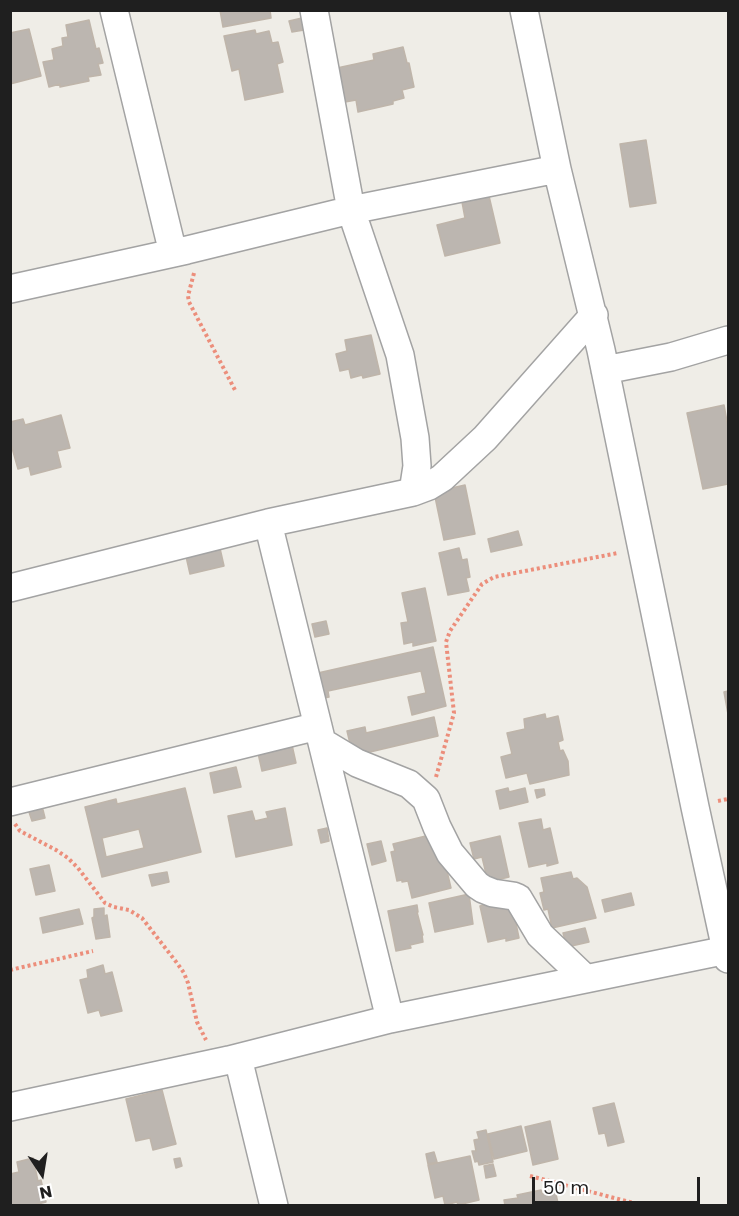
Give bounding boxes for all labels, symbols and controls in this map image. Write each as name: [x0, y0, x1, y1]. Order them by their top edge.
north arrow: [12, 1144, 72, 1204]
scale bar: [535, 1165, 703, 1203]
text: 50 m: [543, 1175, 589, 1200]
text: N: [38, 1180, 54, 1205]

